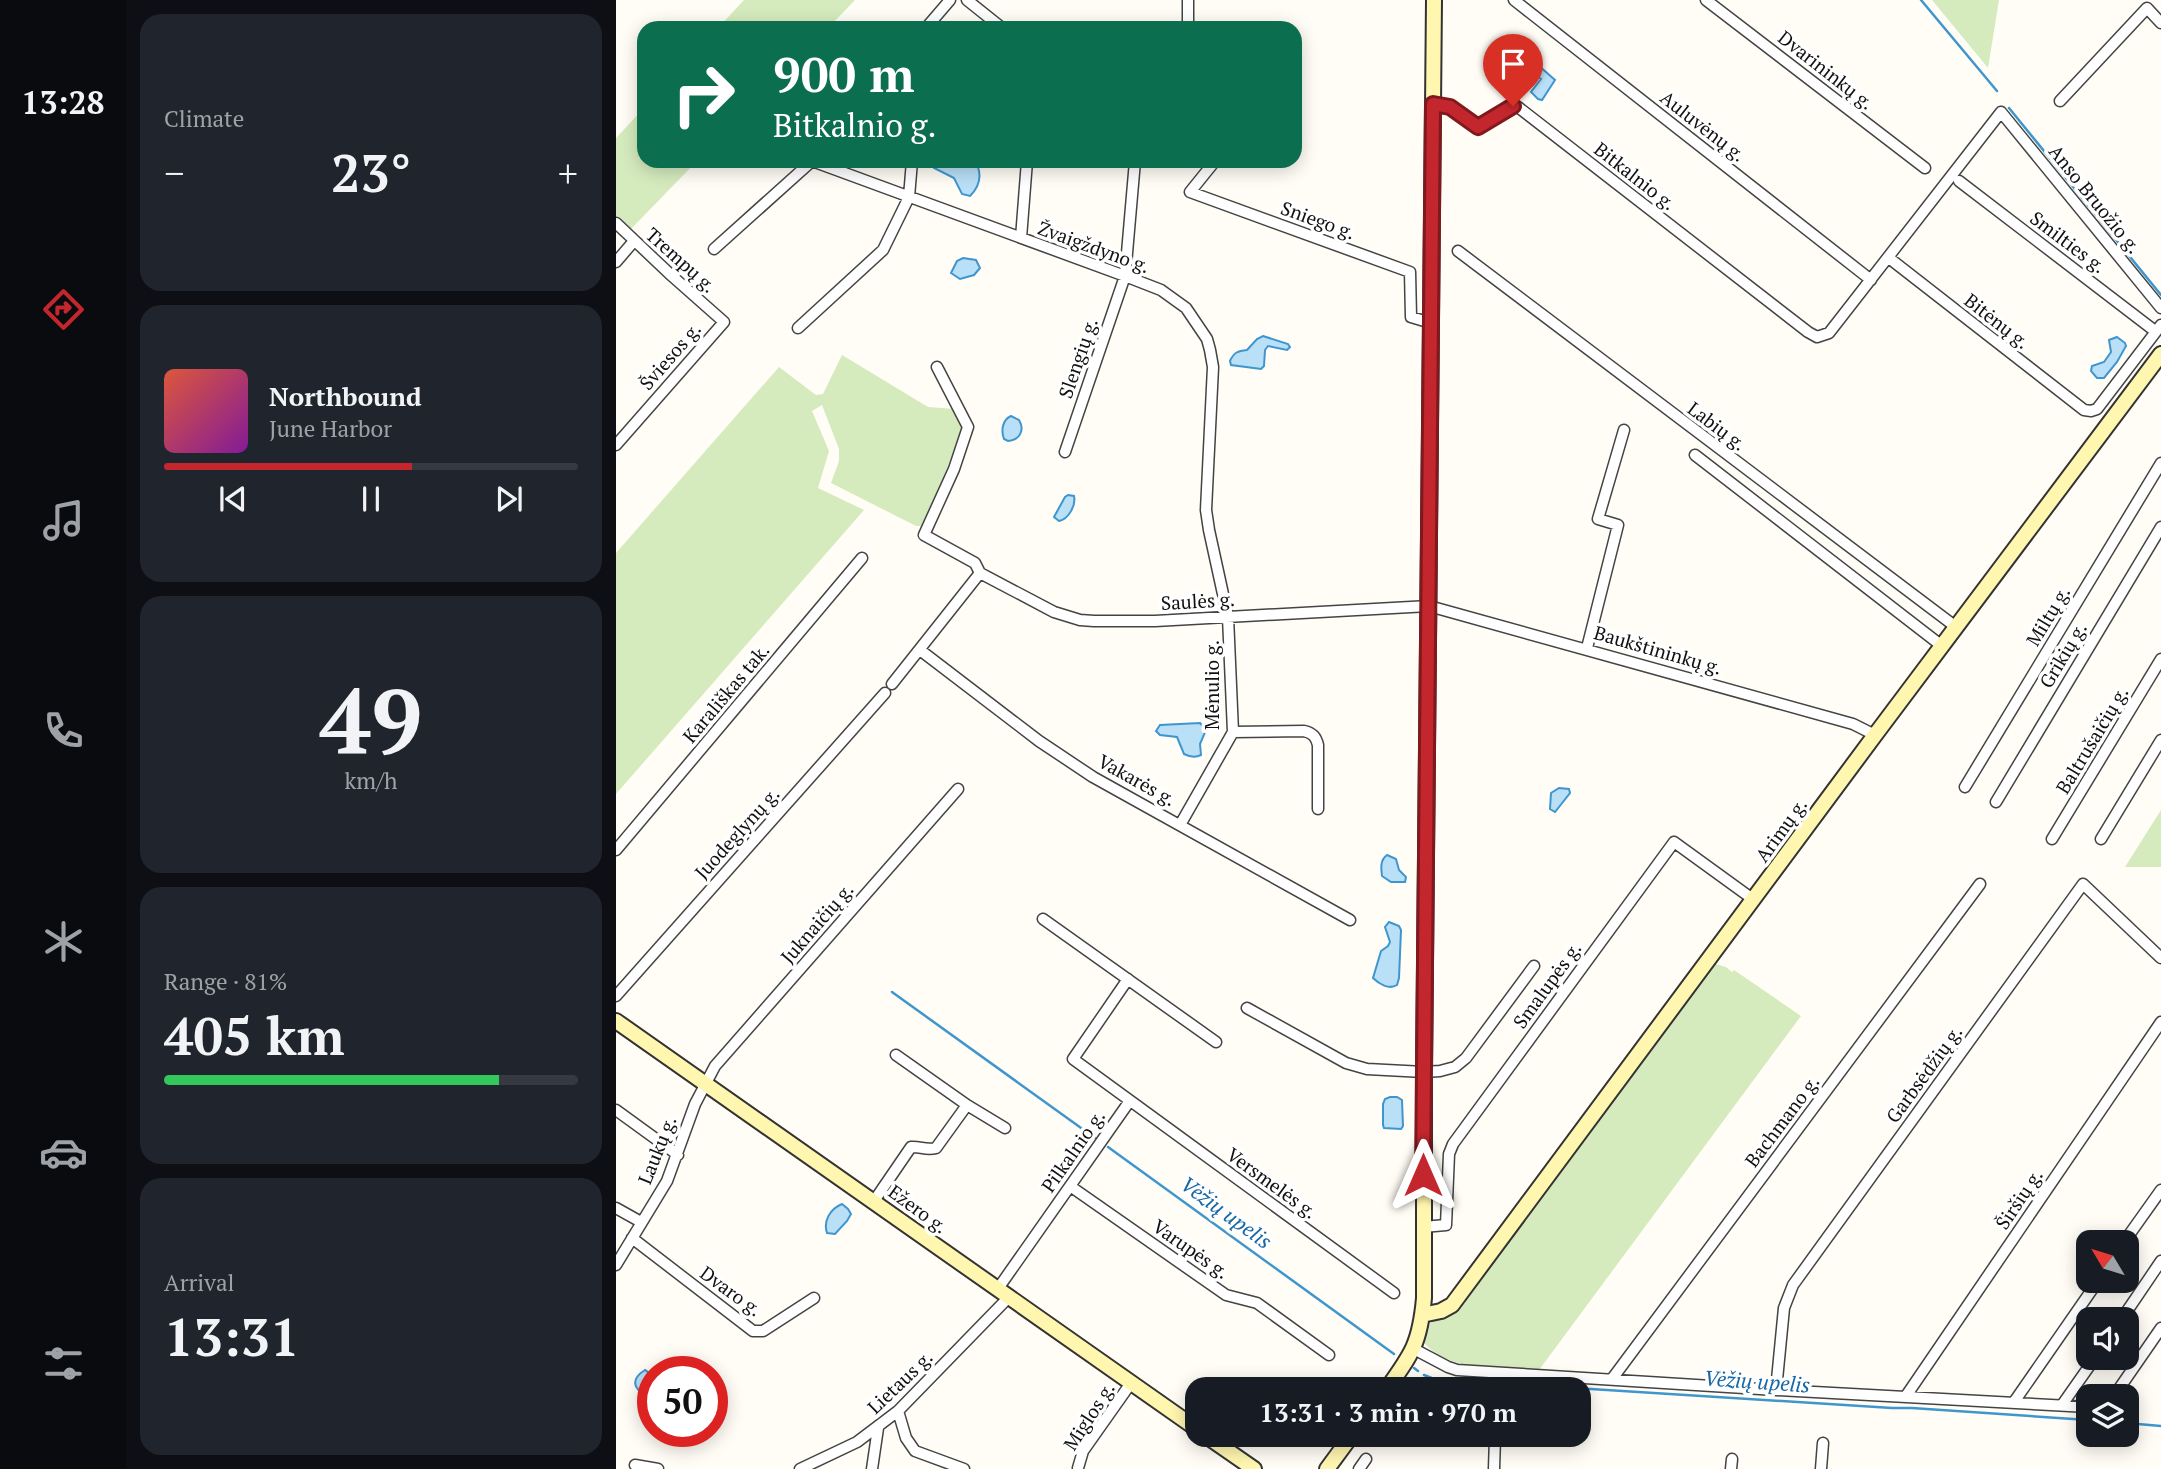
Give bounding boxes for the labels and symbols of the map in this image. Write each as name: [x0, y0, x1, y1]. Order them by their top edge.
street label: Dvarininkų g.: [1773, 24, 1879, 115]
pin: [1483, 34, 1543, 106]
street label: Auluvėnų g.: [1656, 85, 1751, 167]
street label: Bitkalnio g.: [1589, 136, 1681, 215]
street label: Anso Bruožio g.: [2044, 139, 2147, 258]
street label: Sniego g.: [1278, 195, 1359, 244]
street label: Smilties g.: [2025, 205, 2111, 278]
street label: Žvaigždyno g.: [1035, 215, 1153, 278]
street label: Trempų g.: [641, 222, 722, 298]
street label: Bitėnų g.: [1960, 287, 2035, 354]
street label: Slengių g.: [1052, 314, 1103, 401]
street label: Šviesos g.: [633, 317, 706, 395]
street label: Labių g.: [1683, 395, 1752, 456]
street label: Miltų g.: [2020, 581, 2075, 650]
street label: Saulės g.: [1160, 586, 1236, 615]
street label: Grikių g.: [2033, 617, 2092, 692]
street label: Baukštininkų g.: [1591, 619, 1725, 680]
street label: Karališkas tak.: [677, 638, 775, 748]
street label: Mėnulio g.: [1199, 640, 1224, 730]
street label: Baltrušaičių g.: [2050, 681, 2133, 798]
street label: Vakarės g.: [1094, 748, 1181, 811]
street label: Juodeglynų g.: [689, 781, 785, 884]
street label: Arimų g.: [1749, 793, 1812, 867]
street label: Juknaičių g.: [775, 877, 859, 968]
street label: Smalupės g.: [1507, 936, 1586, 1033]
street label: Garbsėdžių g.: [1880, 1020, 1967, 1127]
street label: Bachmano g.: [1739, 1070, 1824, 1172]
street label: Pilkalnio g.: [1035, 1105, 1110, 1197]
street label: Laukų g.: [632, 1112, 682, 1188]
position arrow: [1386, 1138, 1460, 1212]
street label: Versmelės g.: [1222, 1141, 1322, 1224]
street label: Širšių g.: [1989, 1164, 2048, 1234]
water label: Vėžių upelis: [1175, 1170, 1278, 1255]
street label: Ežero g.: [884, 1179, 953, 1239]
street label: Varupės g.: [1148, 1213, 1234, 1284]
north arrow: [2076, 1230, 2138, 1293]
street label: Dvaro g.: [695, 1260, 767, 1321]
street label: Lietaus g.: [862, 1344, 938, 1419]
speed limit sign: 50: [637, 1356, 728, 1447]
water label: Vėžių upelis: [1703, 1363, 1811, 1399]
street label: Miglos g.: [1057, 1377, 1120, 1455]

